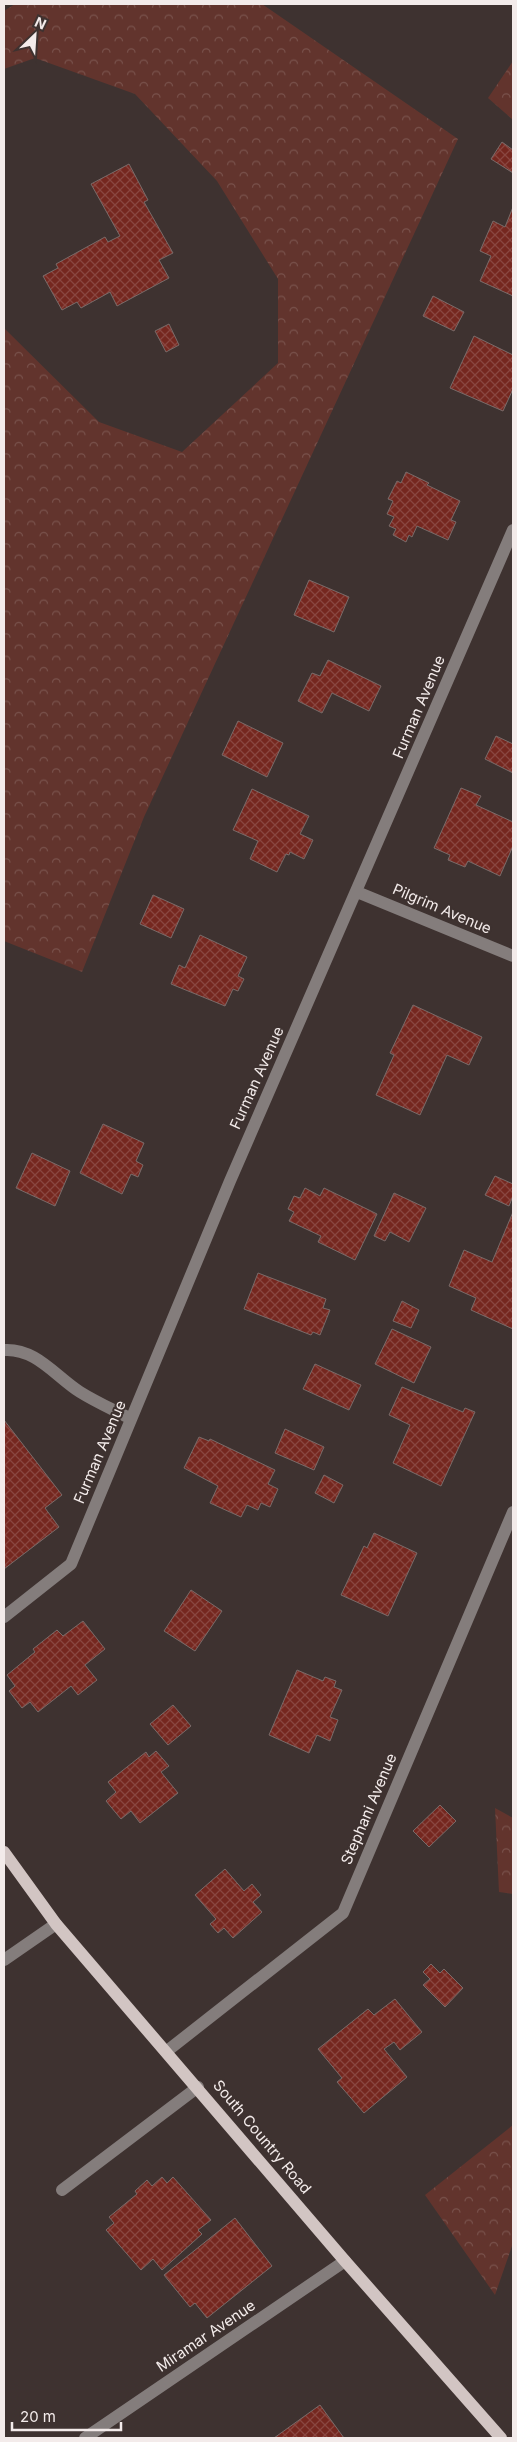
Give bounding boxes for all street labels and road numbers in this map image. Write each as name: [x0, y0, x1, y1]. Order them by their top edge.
street label: Furman Avenue: [388, 652, 449, 761]
street label: Pilgrim Avenue: [390, 879, 495, 938]
street label: Furman Avenue: [225, 1023, 288, 1132]
street label: Furman Avenue: [69, 1397, 130, 1506]
street label: Stephani Avenue: [337, 1750, 401, 1867]
street label: South Country Road: [209, 2076, 316, 2197]
street label: Miramar Avenue: [153, 2295, 259, 2376]

